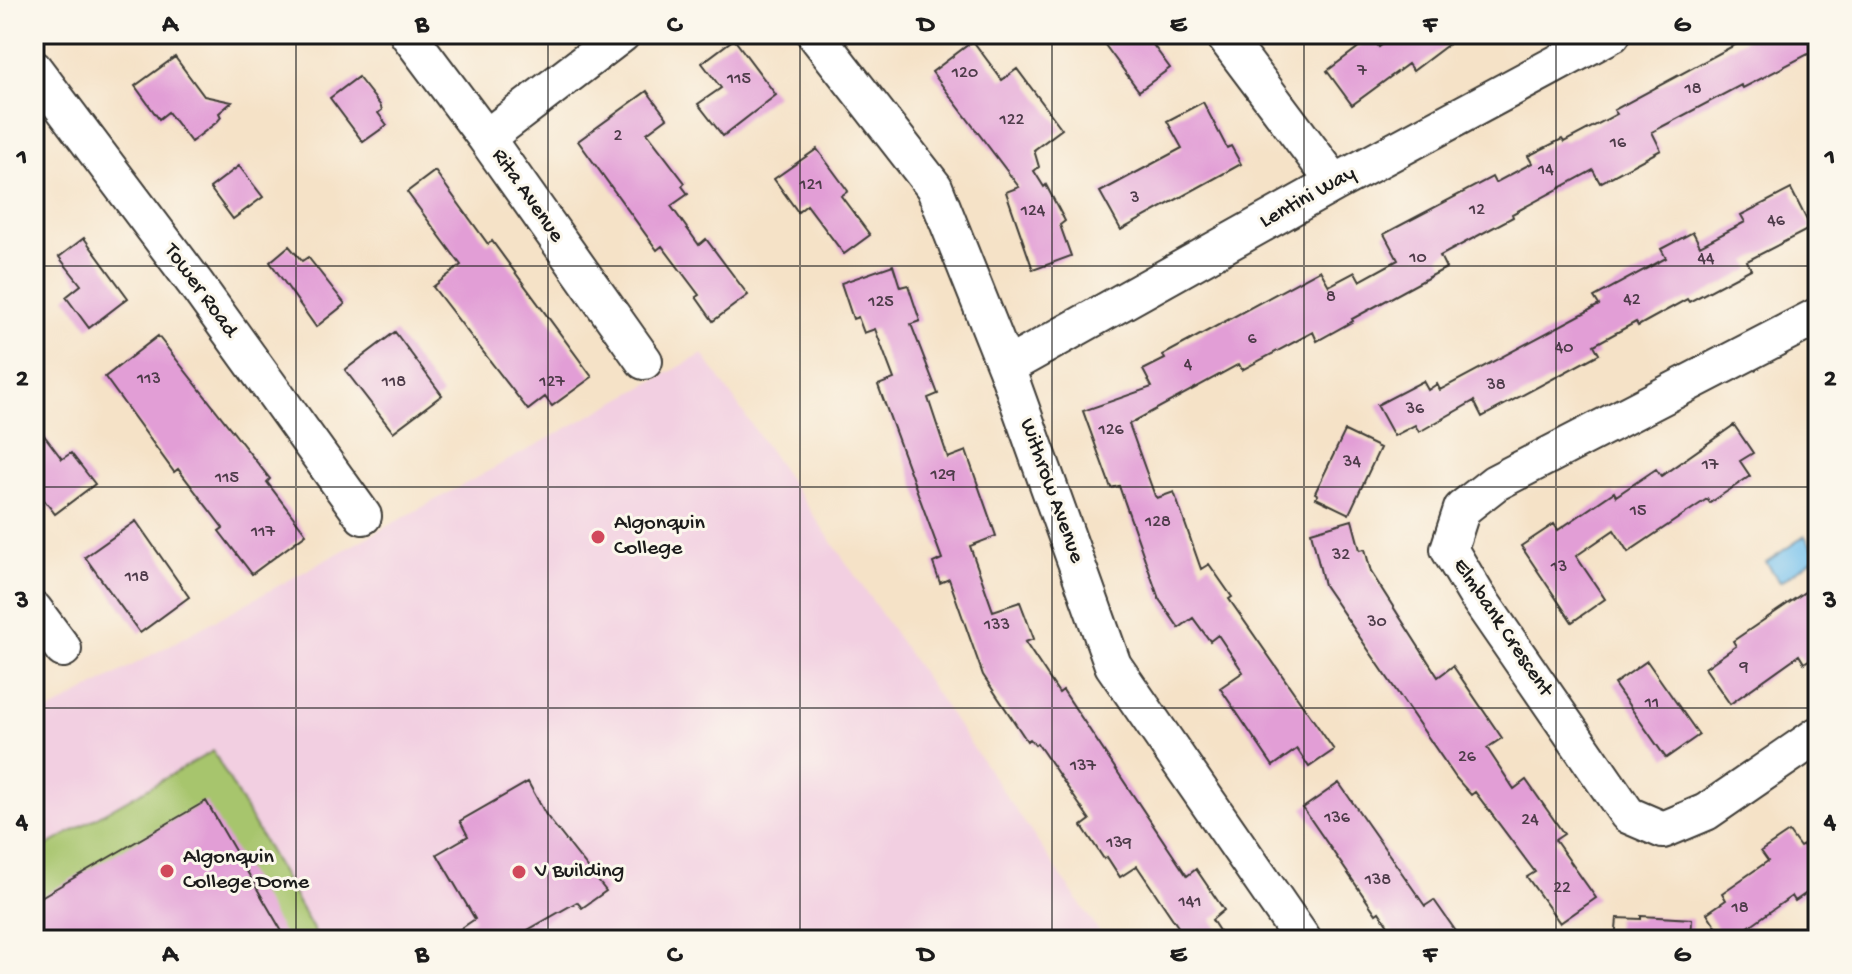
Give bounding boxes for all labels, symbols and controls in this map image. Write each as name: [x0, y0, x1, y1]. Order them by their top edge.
text: A: [161, 11, 179, 42]
text: B: [414, 11, 430, 42]
text: C: [667, 11, 684, 42]
text: D: [916, 11, 936, 42]
text: E: [1170, 11, 1188, 42]
text: F: [1422, 11, 1438, 42]
text: G: [1674, 11, 1692, 42]
house number: 7: [1356, 61, 1367, 82]
house number: 120: [951, 63, 978, 84]
house number: 115: [726, 69, 751, 90]
house number: 18: [1683, 79, 1702, 100]
house number: 122: [999, 110, 1025, 131]
house number: 2: [614, 126, 623, 147]
house number: 16: [1609, 133, 1627, 154]
text: 1: [16, 144, 27, 175]
street label: Rita Avenue: [485, 144, 569, 249]
text: 1: [1824, 144, 1835, 175]
house number: 14: [1537, 160, 1554, 181]
street label: Lentini Way: [1255, 161, 1361, 235]
house number: 121: [798, 175, 823, 196]
house number: 3: [1129, 188, 1140, 209]
house number: 12: [1468, 200, 1485, 221]
house number: 124: [1020, 201, 1046, 222]
house number: 46: [1767, 211, 1786, 232]
street label: Tower Road: [156, 238, 244, 345]
house number: 10: [1408, 248, 1427, 269]
house number: 44: [1697, 249, 1715, 270]
house number: 8: [1326, 287, 1336, 308]
house number: 42: [1623, 290, 1641, 311]
house number: 125: [867, 292, 894, 313]
house number: 6: [1247, 329, 1257, 350]
house number: 40: [1555, 338, 1573, 359]
house number: 4: [1184, 355, 1193, 376]
text: 2: [16, 365, 29, 396]
text: 2: [1824, 365, 1837, 396]
house number: 113: [136, 369, 161, 390]
house number: 118: [381, 372, 406, 393]
house number: 127: [538, 372, 565, 393]
house number: 38: [1485, 375, 1506, 396]
house number: 36: [1405, 399, 1425, 420]
street label: Withrow Avenue: [1013, 415, 1089, 567]
house number: 126: [1097, 420, 1124, 441]
house number: 34: [1342, 452, 1361, 473]
house number: 17: [1701, 455, 1719, 476]
house number: 129: [929, 465, 956, 486]
house number: 115: [214, 468, 239, 489]
house number: 15: [1629, 501, 1646, 522]
place label: Algonquin College: [614, 511, 705, 562]
house number: 128: [1144, 512, 1171, 533]
house number: 117: [250, 522, 276, 543]
marker: Algonquin College: [589, 528, 607, 546]
house number: 32: [1331, 545, 1350, 566]
street label: Elmbank Crescent: [1446, 554, 1559, 704]
house number: 13: [1550, 557, 1567, 578]
house number: 118: [124, 567, 149, 588]
text: 3: [14, 587, 29, 618]
text: 3: [1822, 587, 1837, 618]
house number: 30: [1366, 612, 1387, 633]
house number: 133: [983, 615, 1010, 636]
house number: 9: [1738, 657, 1749, 678]
house number: 11: [1644, 693, 1659, 714]
house number: 26: [1458, 747, 1477, 768]
house number: 137: [1069, 756, 1097, 777]
text: 4: [15, 808, 29, 839]
house number: 136: [1323, 808, 1351, 829]
text: 4: [1823, 808, 1837, 839]
house number: 24: [1521, 810, 1539, 831]
house number: 139: [1105, 833, 1132, 854]
place label: Algonquin College Dome: [183, 845, 310, 896]
place label: V Building: [534, 859, 624, 885]
marker: Algonquin College Dome: [158, 862, 176, 880]
marker: V Building: [510, 863, 528, 881]
house number: 138: [1364, 870, 1391, 891]
house number: 22: [1553, 878, 1571, 899]
house number: 141: [1177, 892, 1202, 913]
house number: 18: [1730, 898, 1749, 919]
text: A: [161, 941, 179, 972]
text: B: [414, 941, 430, 972]
text: C: [667, 941, 684, 972]
text: D: [916, 941, 936, 972]
text: E: [1170, 941, 1188, 972]
text: F: [1422, 941, 1438, 972]
text: G: [1674, 941, 1692, 972]

